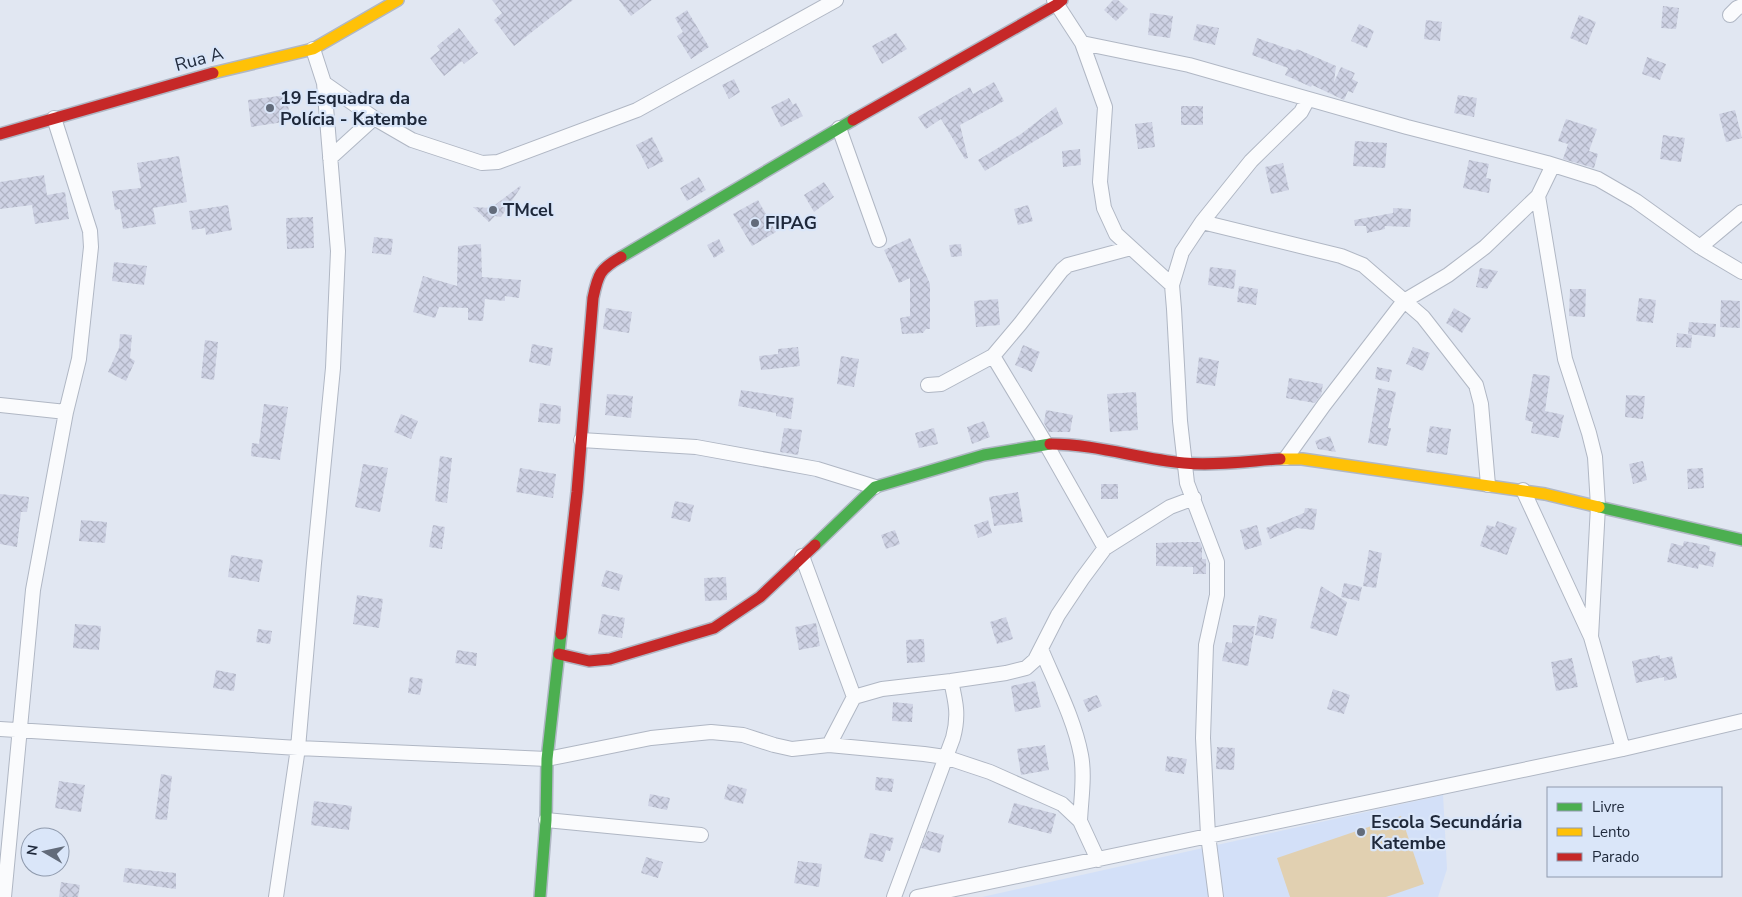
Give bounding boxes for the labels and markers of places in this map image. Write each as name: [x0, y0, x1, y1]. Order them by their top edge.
place label: 19 Esquadra da Polícia - Katembe: [280, 86, 427, 131]
marker: 19 Esquadra da Polícia - Katembe: [264, 102, 276, 114]
place label: TMcel: [503, 198, 554, 222]
marker: TMcel: [487, 204, 499, 216]
place label: FIPAG: [765, 211, 817, 235]
marker: FIPAG: [749, 217, 761, 229]
place label: Escola Secundária Katembe: [1371, 810, 1522, 855]
marker: Escola Secundária Katembe: [1355, 826, 1367, 838]

